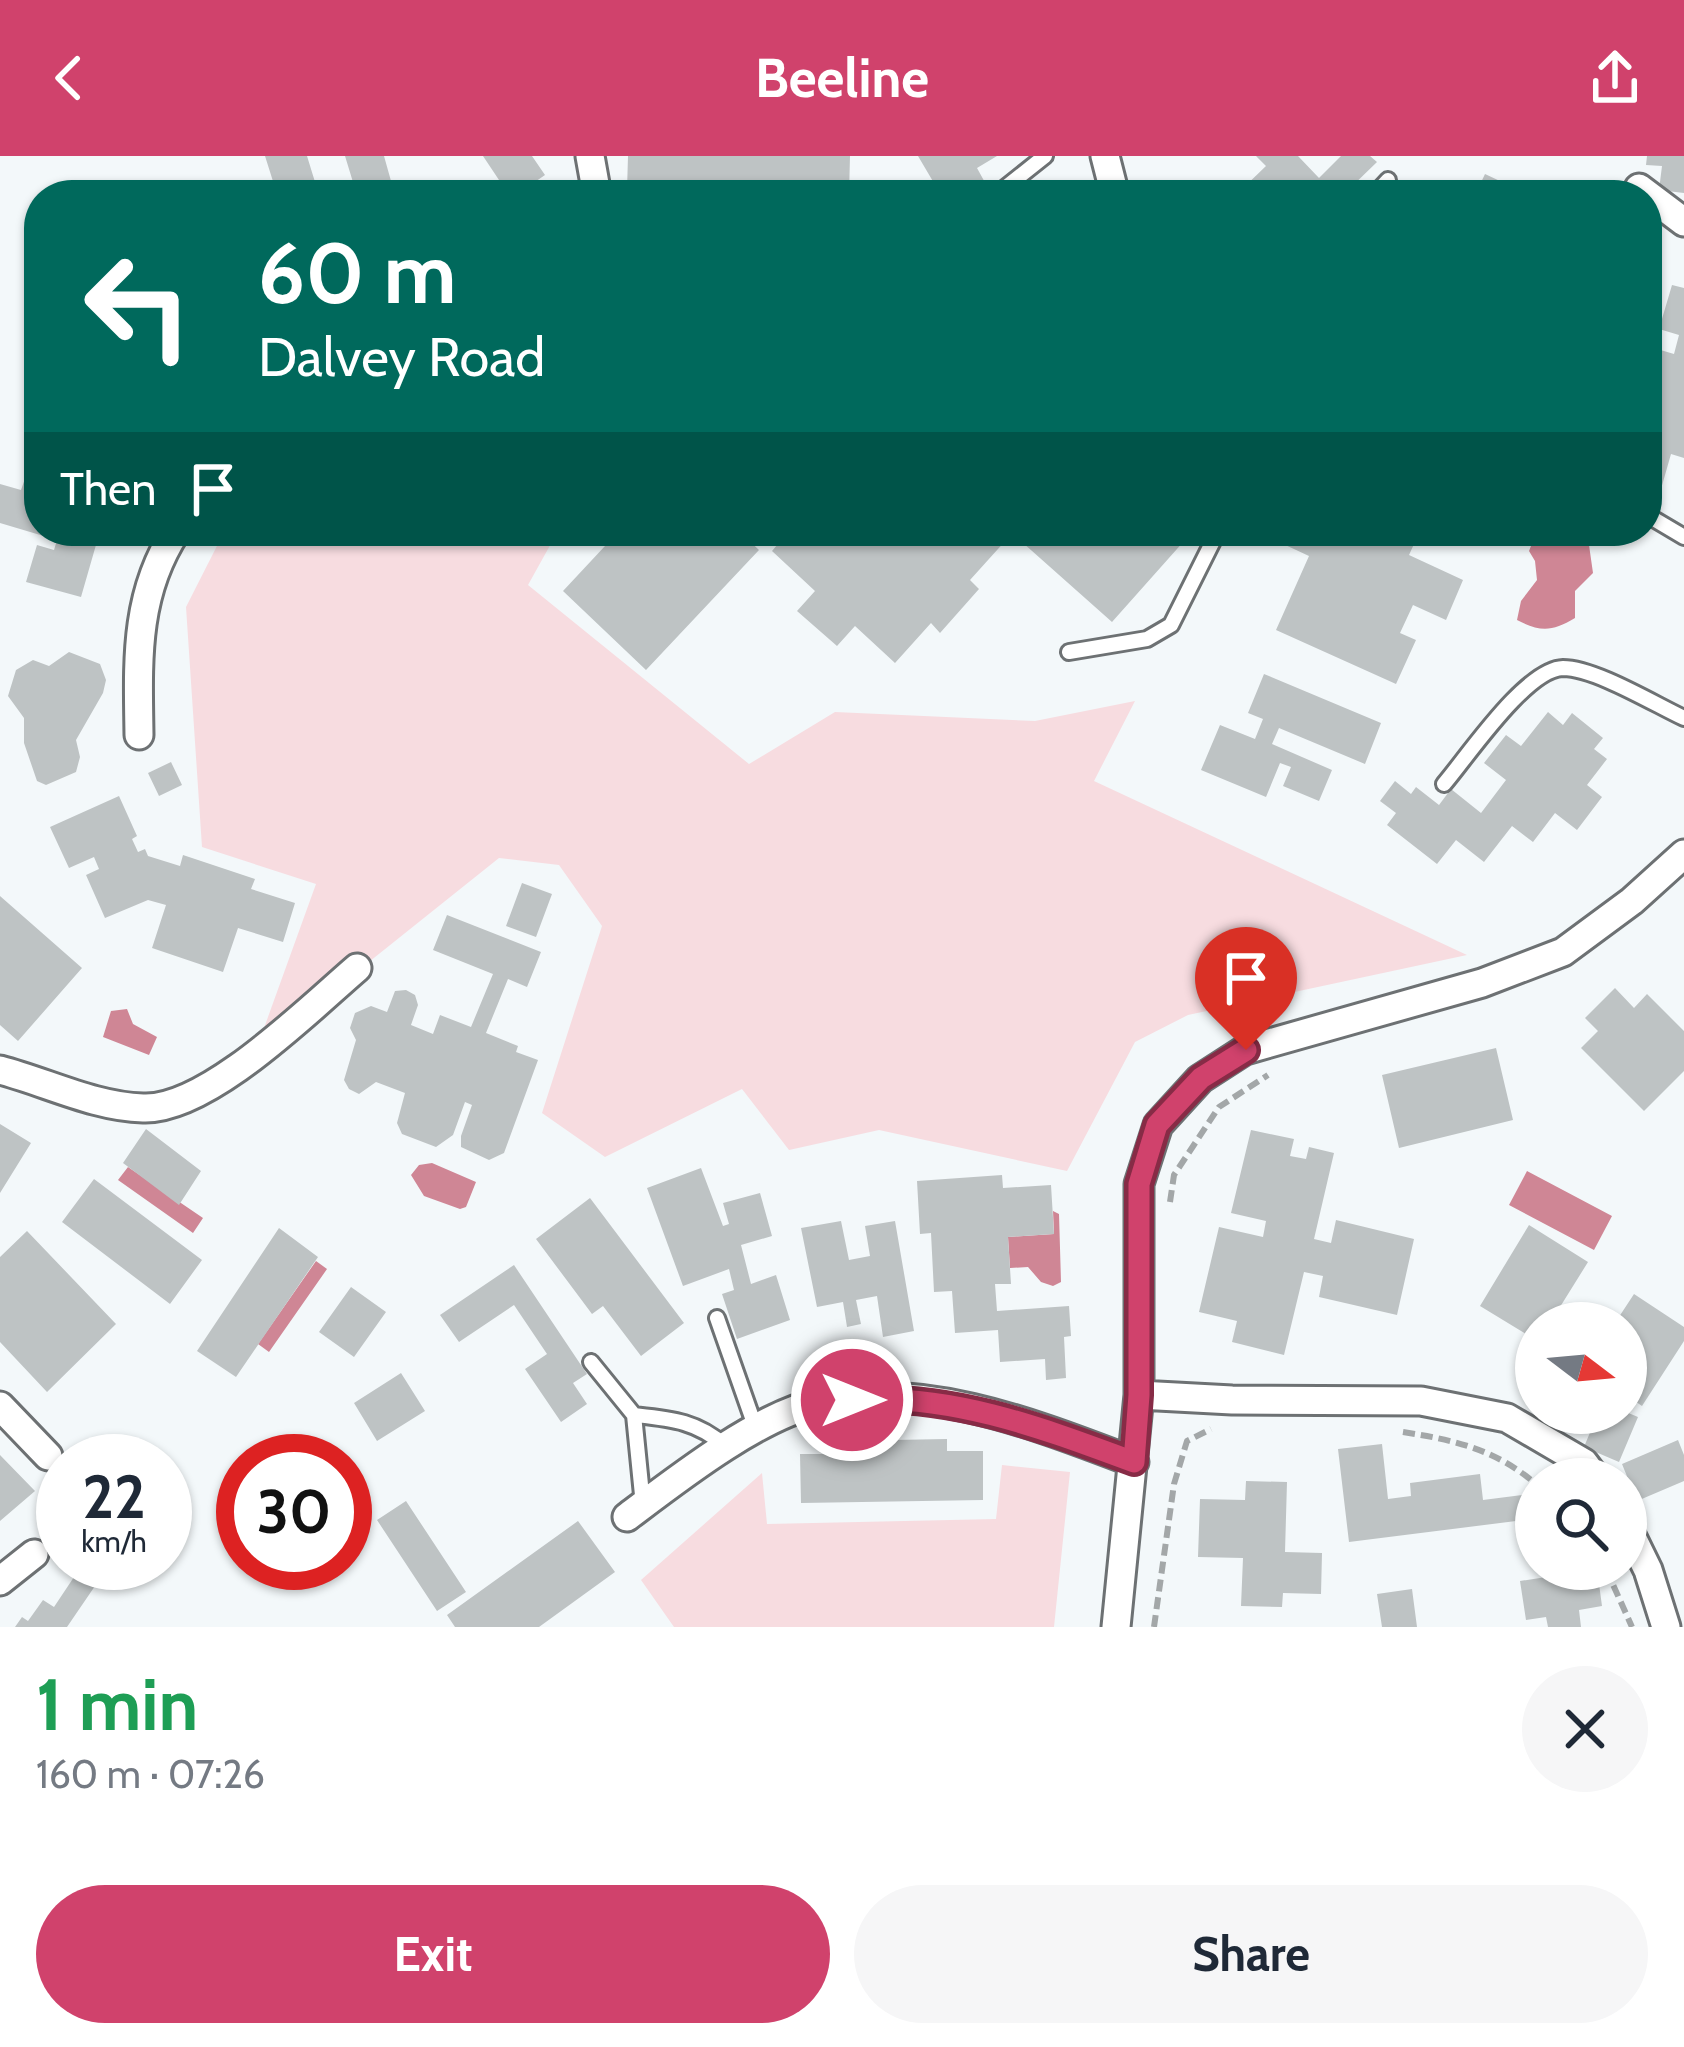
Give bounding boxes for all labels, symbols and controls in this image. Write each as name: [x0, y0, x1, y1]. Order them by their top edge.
icon: back: [36, 45, 102, 111]
text: Beeline: [755, 45, 929, 111]
icon: share: [1582, 45, 1648, 111]
text: 60 m: [258, 222, 456, 324]
icon: left: [60, 228, 216, 384]
text: Dalvey Road: [258, 324, 545, 390]
icon: arrive: [180, 456, 246, 522]
text: Then: [60, 462, 156, 516]
pin: [1195, 927, 1297, 1050]
icon: arrive: [1213, 945, 1279, 1011]
north arrow: [1515, 1302, 1647, 1434]
map controls: [1515, 1302, 1647, 1590]
position arrow: [789, 1337, 915, 1463]
speed limit sign: 30: [216, 1434, 372, 1590]
button: search: [1515, 1458, 1647, 1590]
text: 22: [82, 1460, 146, 1533]
text: km/h: [81, 1523, 147, 1560]
text: 1 min: [36, 1661, 198, 1748]
button: close: [1522, 1666, 1648, 1792]
text: 160 m · 07:26: [36, 1750, 265, 1798]
button: Exit: [36, 1885, 830, 2023]
button: Share: [854, 1885, 1648, 2023]

